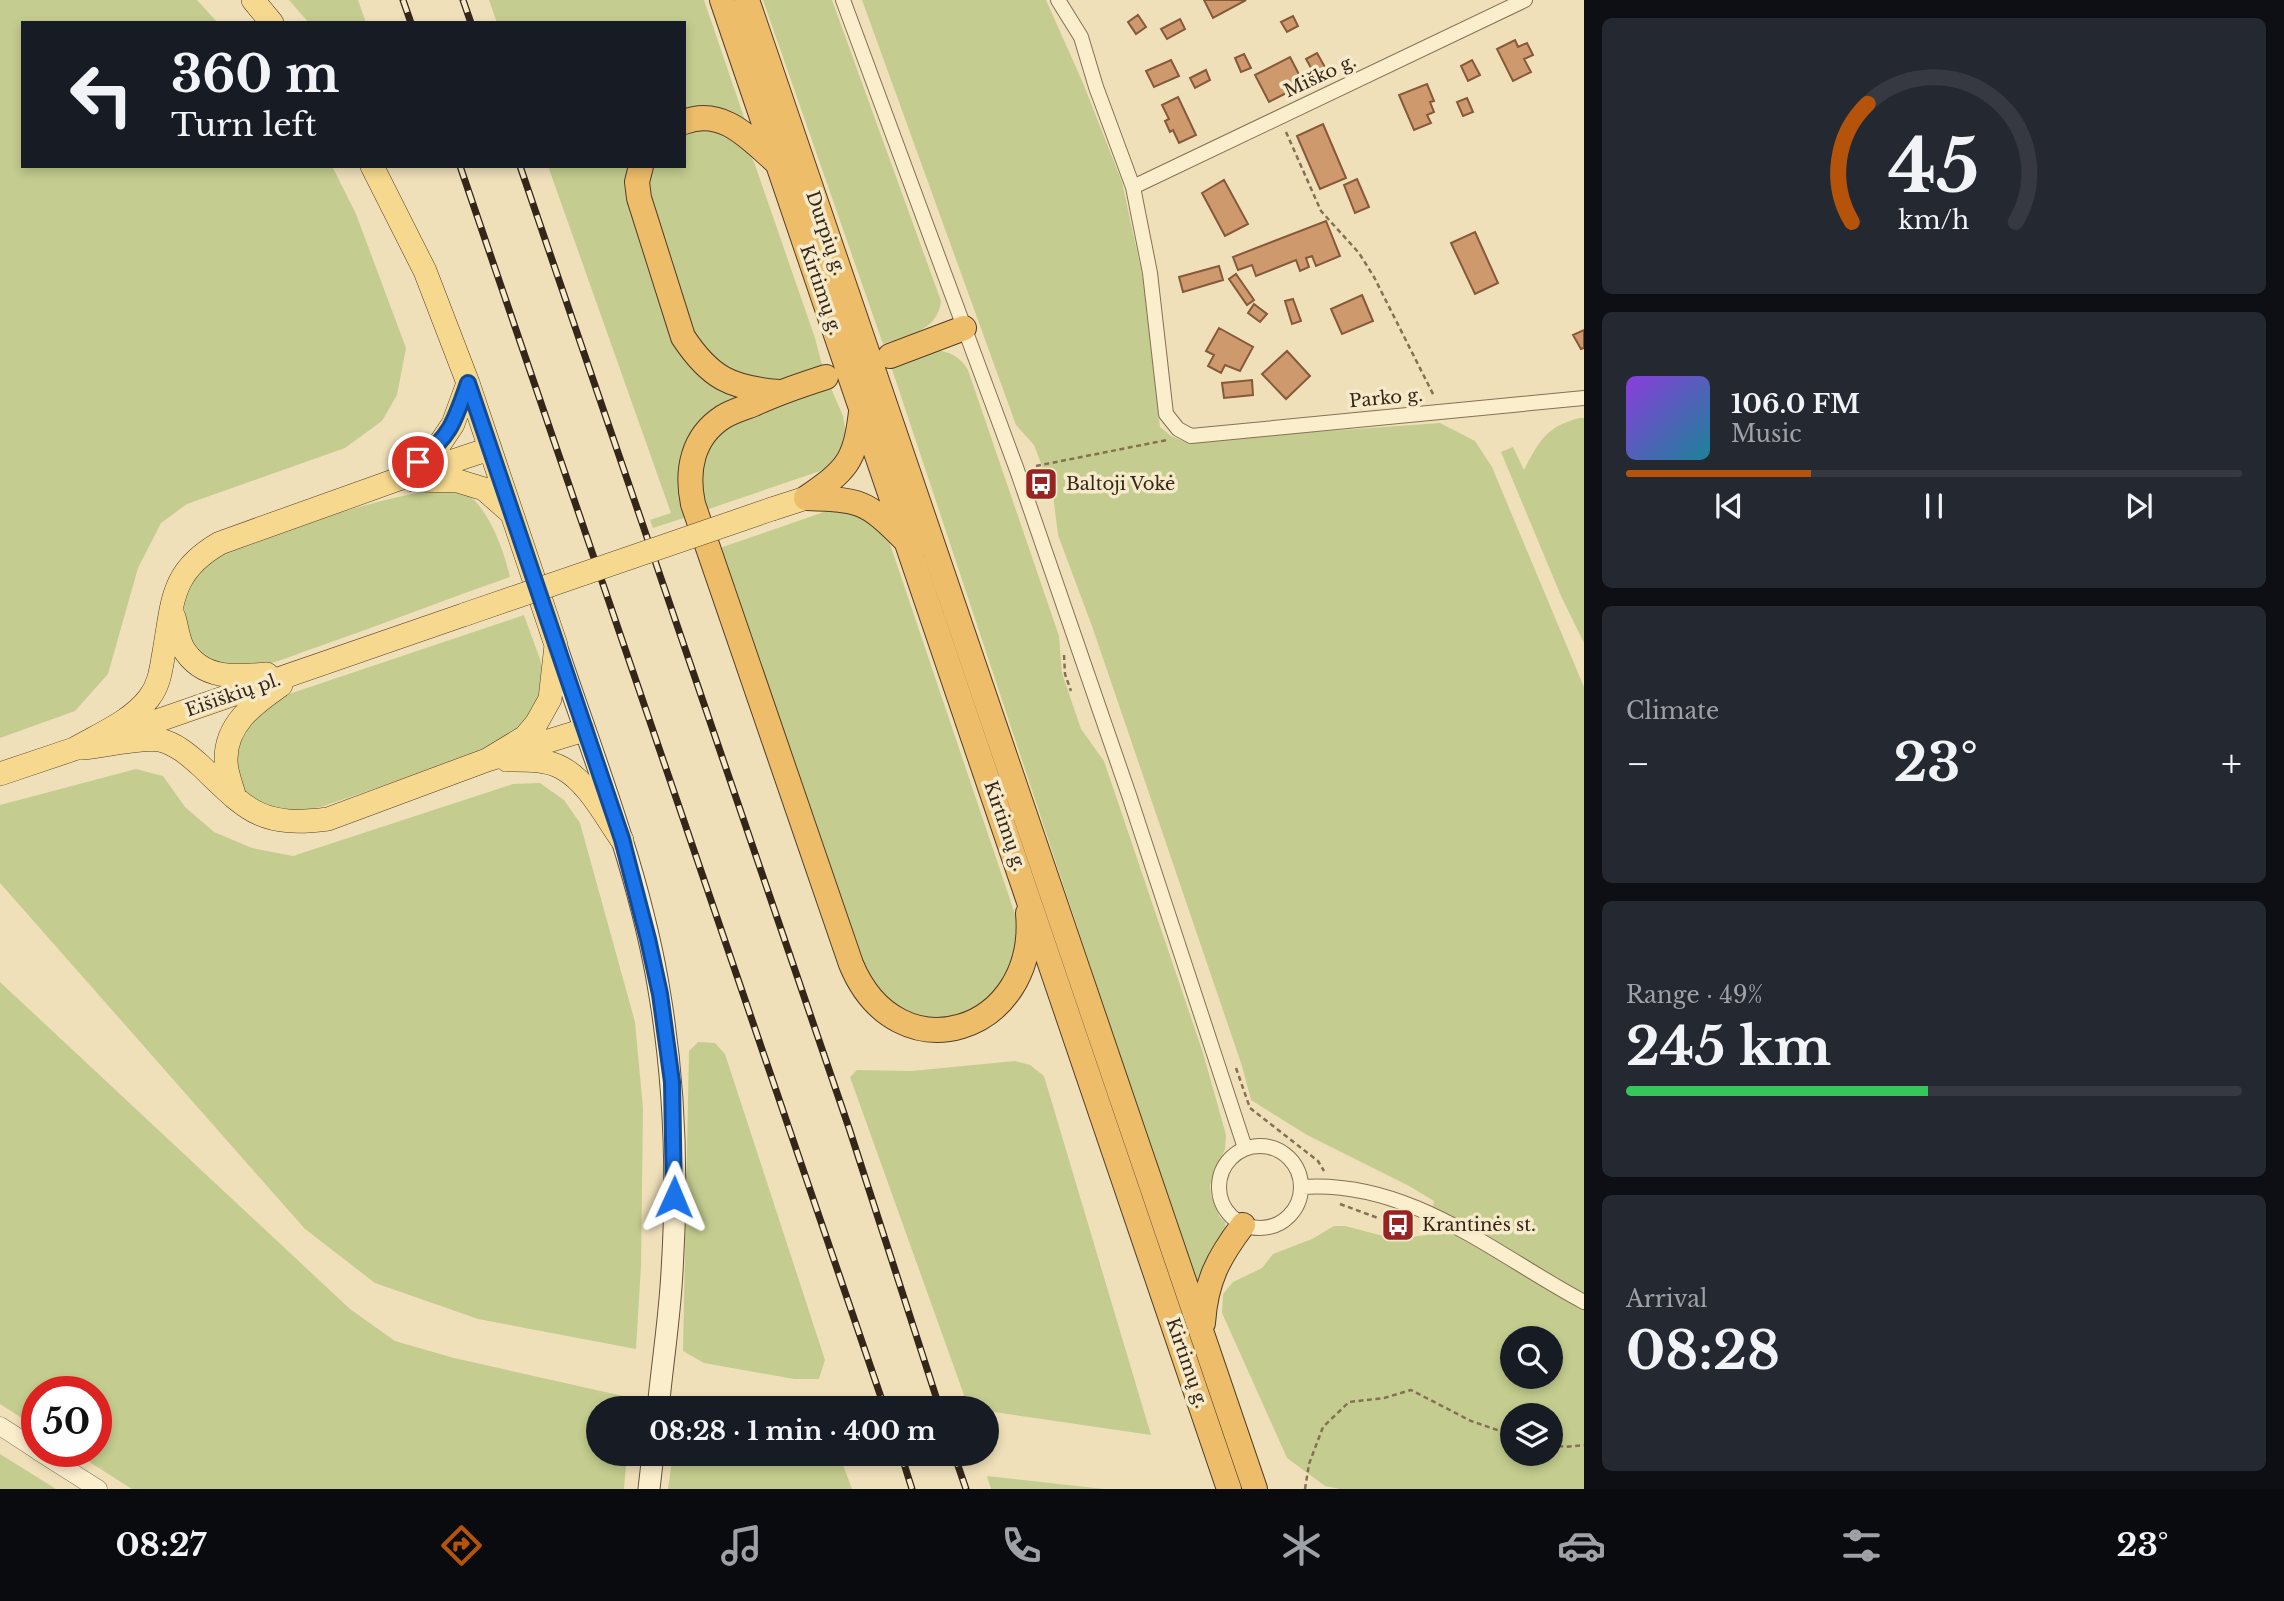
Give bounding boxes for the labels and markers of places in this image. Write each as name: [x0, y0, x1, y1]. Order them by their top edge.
pin: [388, 432, 448, 492]
bus stop icon: Baltoji Vokė: [1022, 465, 1060, 503]
place label: Baltoji Vokė: [1066, 473, 1175, 495]
bus stop icon: Krantinės st.: [1379, 1206, 1417, 1244]
place label: Krantinės st.: [1422, 1214, 1536, 1236]

